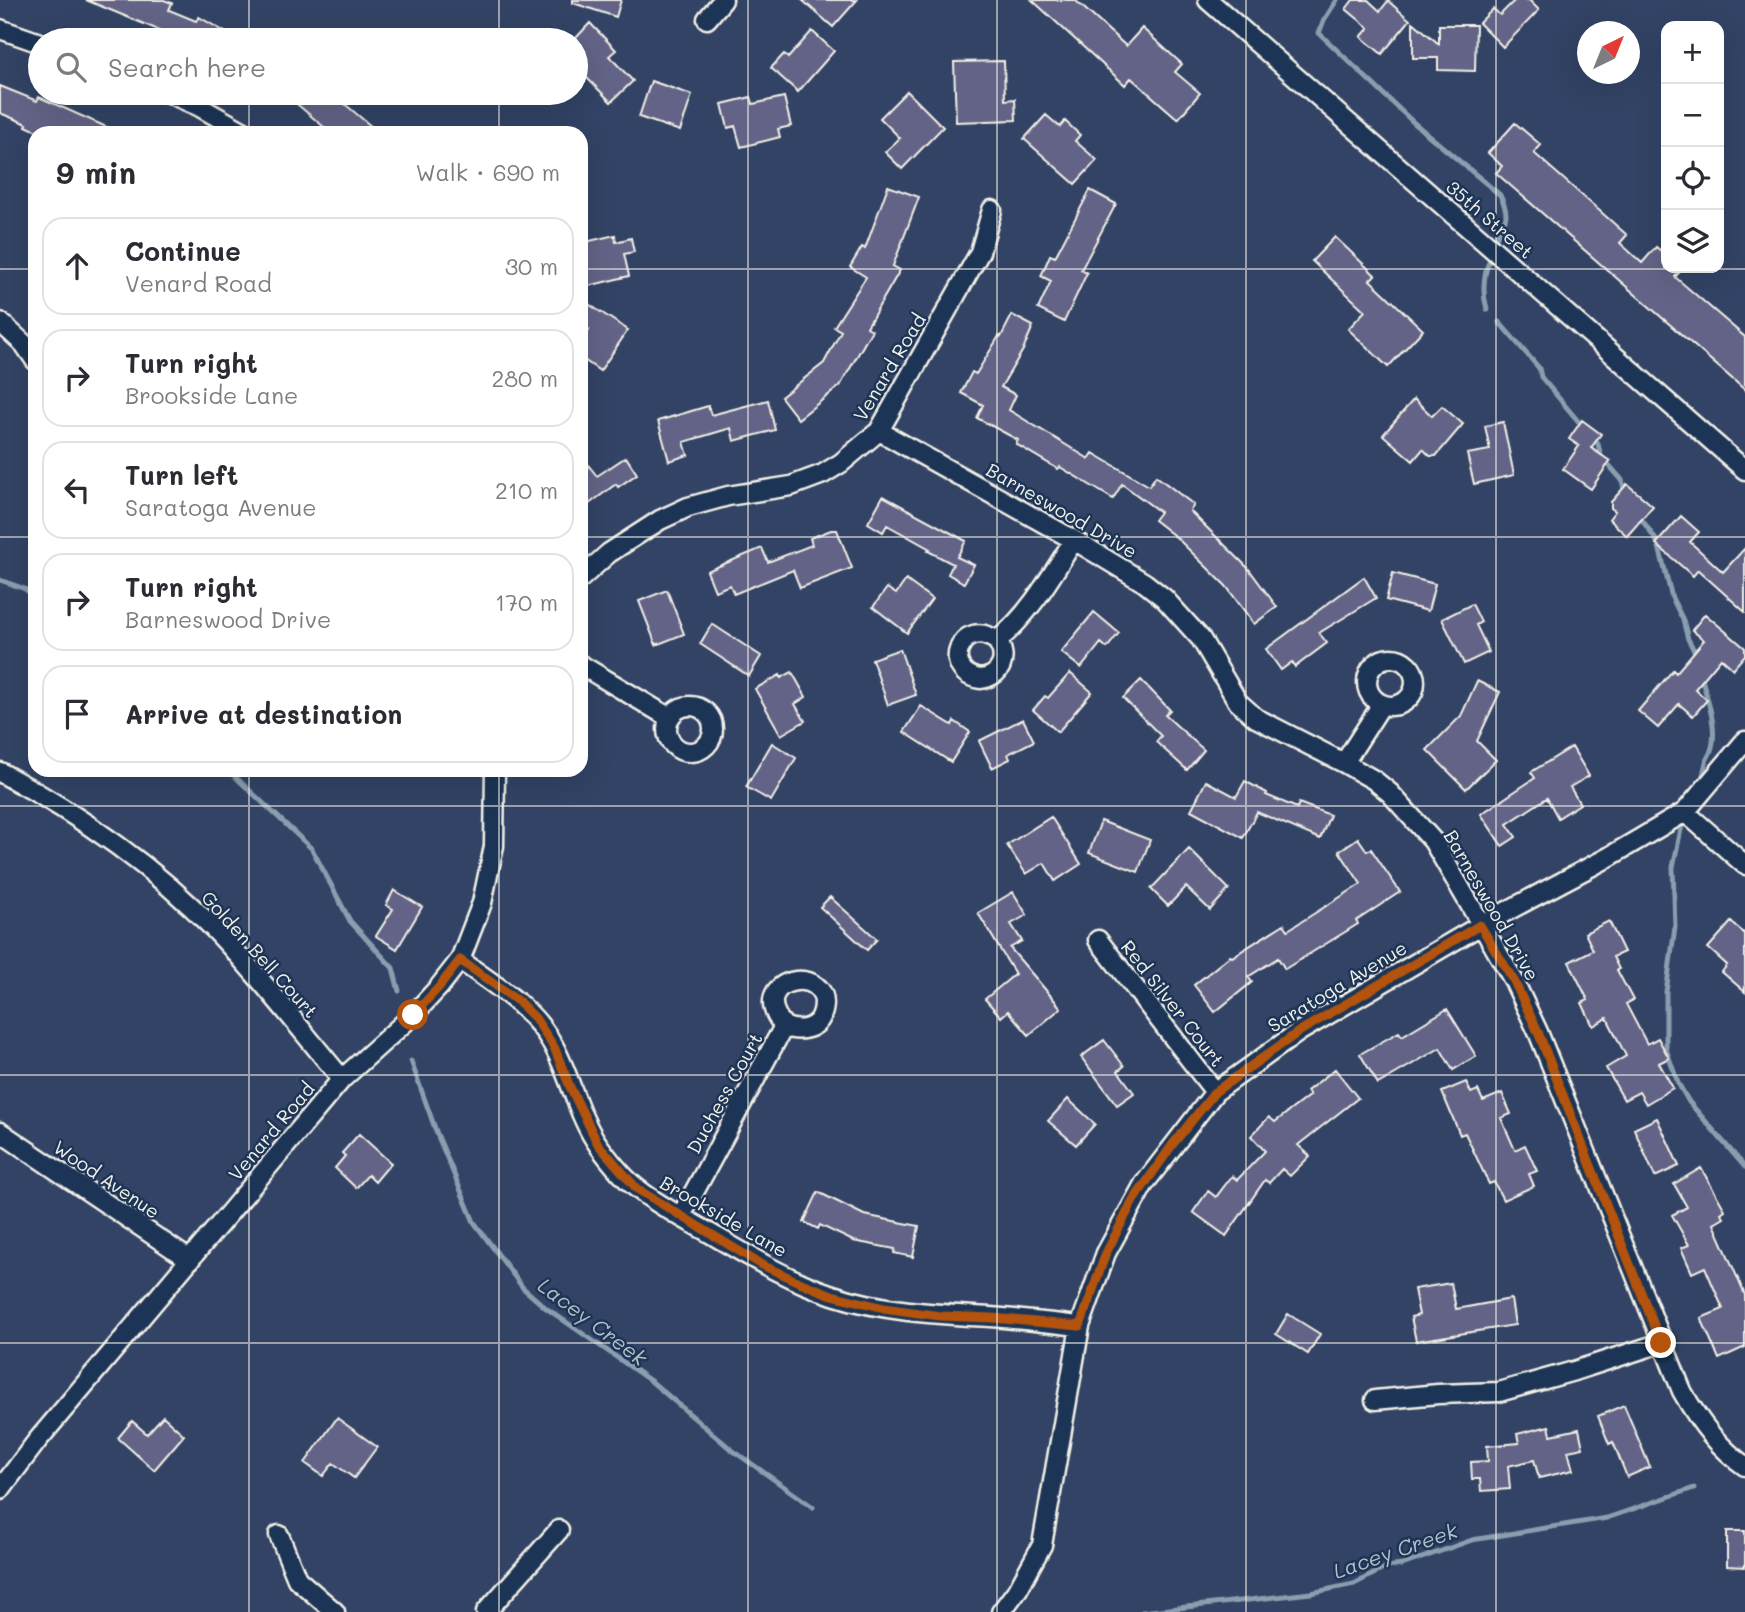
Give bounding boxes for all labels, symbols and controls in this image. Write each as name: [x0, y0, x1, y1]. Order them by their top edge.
north arrow: [1577, 21, 1640, 84]
map controls: [1661, 21, 1724, 273]
button: +: [1661, 21, 1724, 84]
search box: [28, 28, 588, 105]
icon: search: [52, 48, 90, 86]
text: Search here: [108, 50, 266, 84]
button: −: [1661, 84, 1724, 147]
button: locate: [1661, 147, 1724, 210]
text: 9 min: [56, 152, 136, 192]
text: Walk · 690 m: [415, 157, 560, 187]
street label: 35th Street: [1441, 174, 1539, 264]
button: layers: [1661, 210, 1724, 273]
text: Continue: [125, 234, 241, 268]
icon: ahead: [58, 247, 96, 285]
text: 30 m: [505, 251, 558, 281]
text: Venard Road: [125, 268, 272, 298]
street label: Venard Road: [847, 309, 931, 425]
text: Turn right: [125, 346, 258, 380]
icon: right: [58, 359, 96, 397]
text: 280 m: [491, 363, 558, 393]
text: Brookside Lane: [125, 380, 298, 410]
street label: Barneswood Drive: [982, 457, 1142, 563]
text: Turn left: [125, 458, 238, 492]
icon: left: [58, 471, 96, 509]
text: 210 m: [495, 475, 558, 505]
text: Saratoga Avenue: [125, 492, 317, 522]
text: Turn right: [125, 570, 258, 604]
icon: right: [58, 583, 96, 621]
text: 170 m: [495, 587, 558, 617]
text: Barneswood Drive: [125, 604, 331, 634]
icon: arrive: [58, 695, 96, 733]
text: Arrive at destination: [125, 697, 402, 731]
street label: Barneswood Drive: [1439, 825, 1545, 985]
street label: Golden Bell Court: [196, 885, 324, 1023]
street label: Red Silver Court: [1116, 935, 1230, 1071]
street label: Saratoga Avenue: [1263, 935, 1411, 1037]
route start: [397, 999, 428, 1030]
street label: Duchess Court: [680, 1028, 768, 1158]
street label: Venard Road: [222, 1076, 320, 1186]
street label: Wood Avenue: [49, 1134, 165, 1224]
street label: Brookside Lane: [656, 1169, 792, 1263]
water label: Lacey Creek: [533, 1271, 654, 1371]
route end: [1645, 1327, 1676, 1358]
water label: Lacey Creek: [1329, 1516, 1462, 1584]

